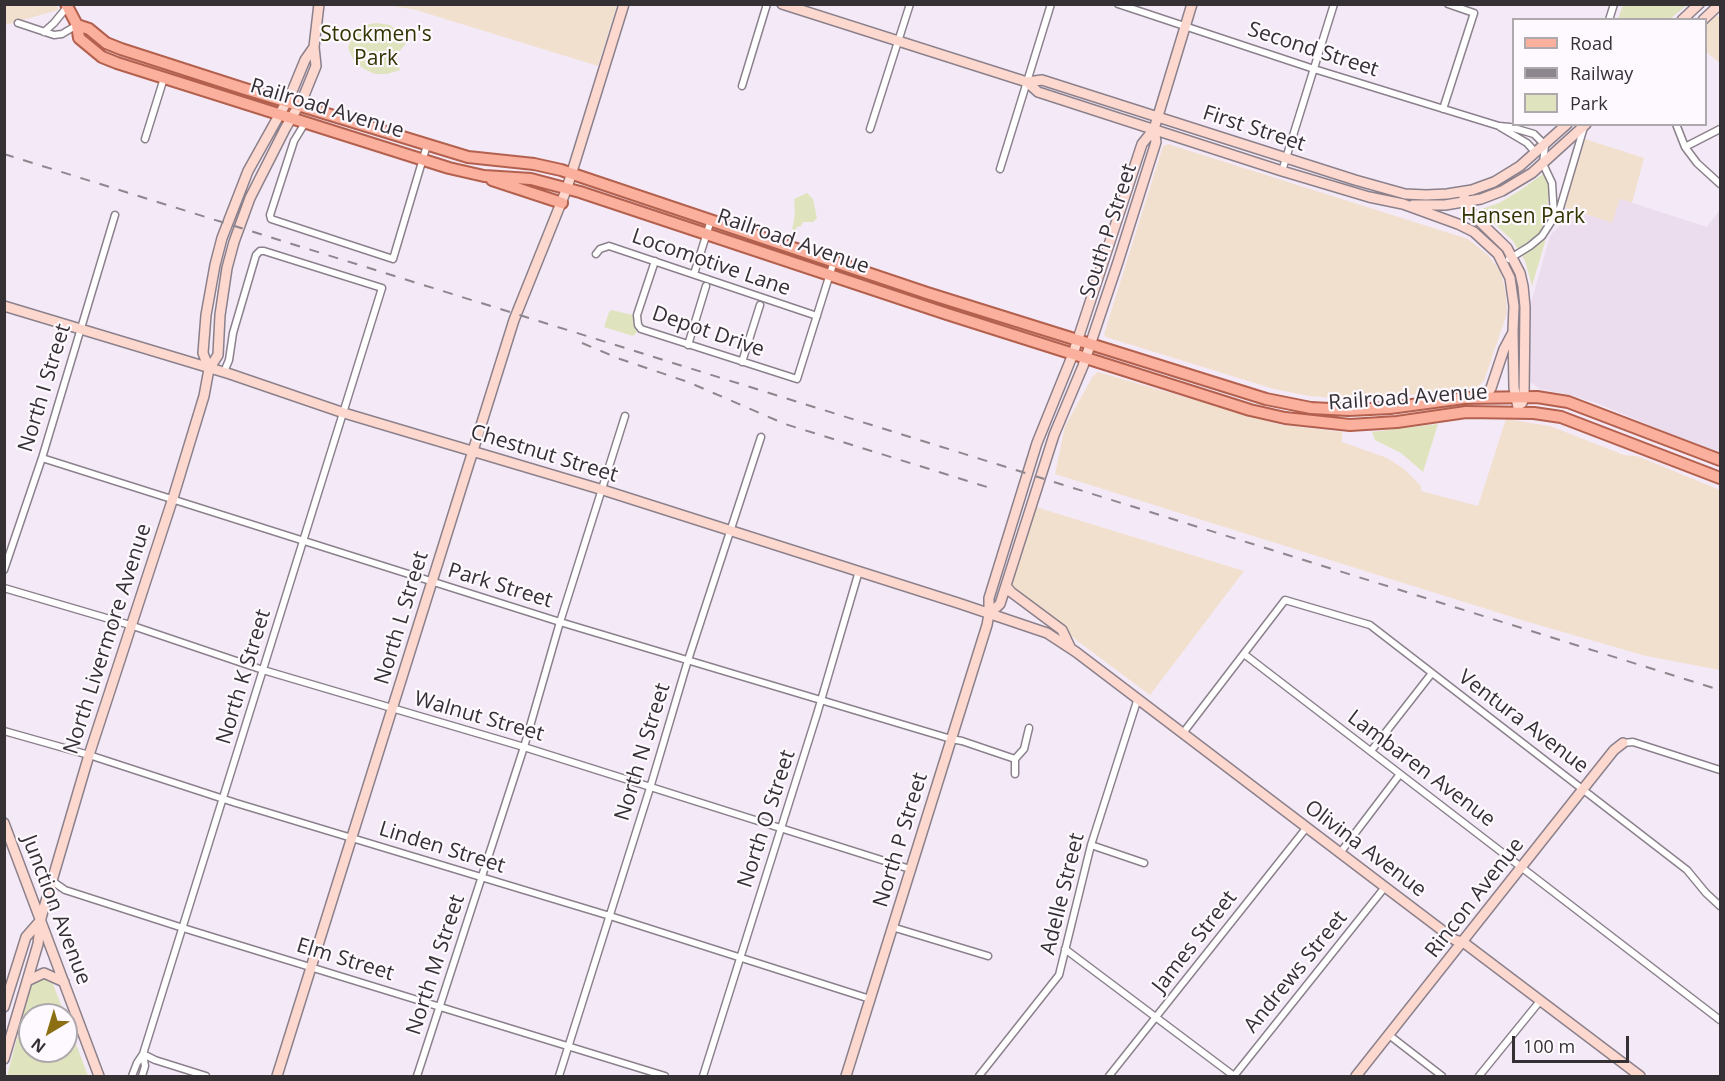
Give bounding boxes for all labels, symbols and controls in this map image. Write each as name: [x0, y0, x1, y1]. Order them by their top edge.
street label: Second Street: [1245, 17, 1381, 83]
legend: [1512, 18, 1707, 126]
park label: Stockmen's Park: [320, 22, 432, 72]
text: Road: [1570, 31, 1613, 55]
text: Railway: [1570, 61, 1633, 85]
street label: Railroad Avenue: [247, 74, 407, 144]
text: Park: [1570, 91, 1608, 115]
street label: First Street: [1200, 101, 1308, 157]
street label: South P Street: [1075, 161, 1143, 301]
street label: Railroad Avenue: [713, 204, 873, 280]
park label: Hansen Park: [1461, 204, 1585, 230]
street label: Locomotive Lane: [628, 224, 794, 302]
street label: Depot Drive: [649, 301, 767, 363]
street label: North I Street: [14, 321, 76, 455]
street label: Railroad Avenue: [1328, 380, 1488, 416]
street label: Chestnut Street: [467, 420, 621, 488]
street label: North Livermore Avenue: [59, 521, 157, 757]
street label: North L Street: [370, 548, 434, 688]
street label: Park Street: [445, 558, 555, 614]
street label: North K Street: [212, 606, 276, 748]
street label: Ventura Avenue: [1453, 665, 1593, 779]
street label: North N Street: [610, 680, 676, 824]
street label: Walnut Street: [411, 686, 547, 748]
street label: Lambaren Avenue: [1342, 705, 1500, 833]
street label: North O Street: [733, 747, 801, 891]
street label: North P Street: [869, 770, 933, 910]
street label: Olivina Avenue: [1299, 795, 1431, 903]
street label: Linden Street: [376, 817, 508, 879]
street label: Adelle Street: [1036, 831, 1090, 957]
street label: Junction Avenue: [16, 832, 96, 988]
street label: Rincon Avenue: [1420, 833, 1530, 963]
street label: James Street: [1147, 886, 1243, 998]
street label: North M Street: [401, 892, 471, 1038]
street label: Andrews Street: [1239, 906, 1353, 1038]
street label: Elm Street: [293, 933, 397, 987]
north arrow: [18, 1003, 78, 1063]
scale bar: [1515, 1024, 1632, 1062]
text: N: [26, 1033, 50, 1058]
text: 100 m: [1523, 1034, 1575, 1058]

